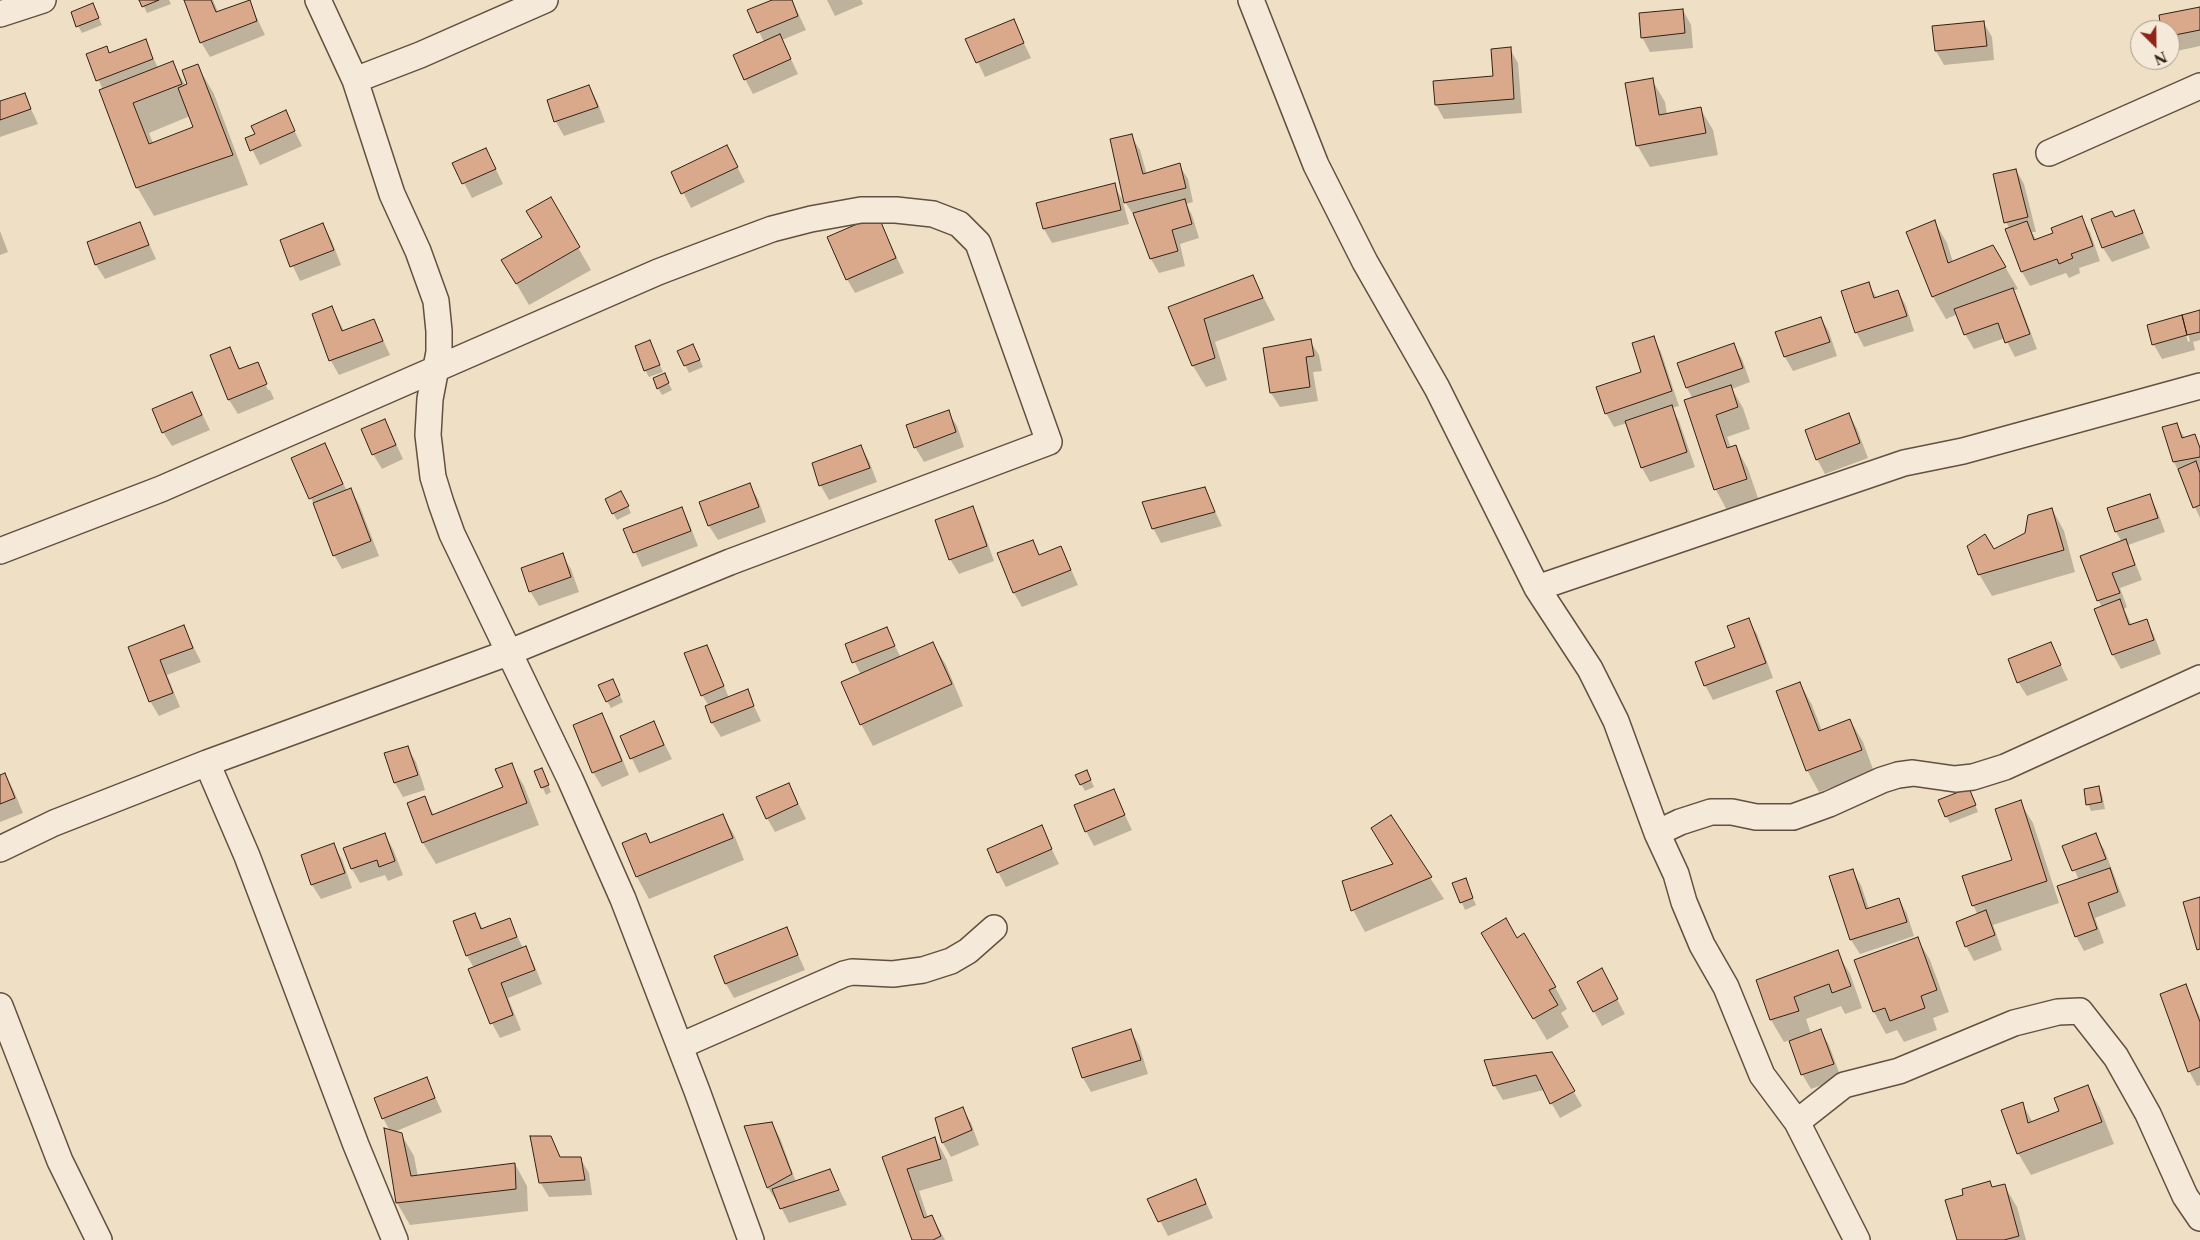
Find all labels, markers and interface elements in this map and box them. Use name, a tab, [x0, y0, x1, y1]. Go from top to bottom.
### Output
north arrow	[2130, 20, 2180, 70]
text: N	[2151, 47, 2170, 69]

